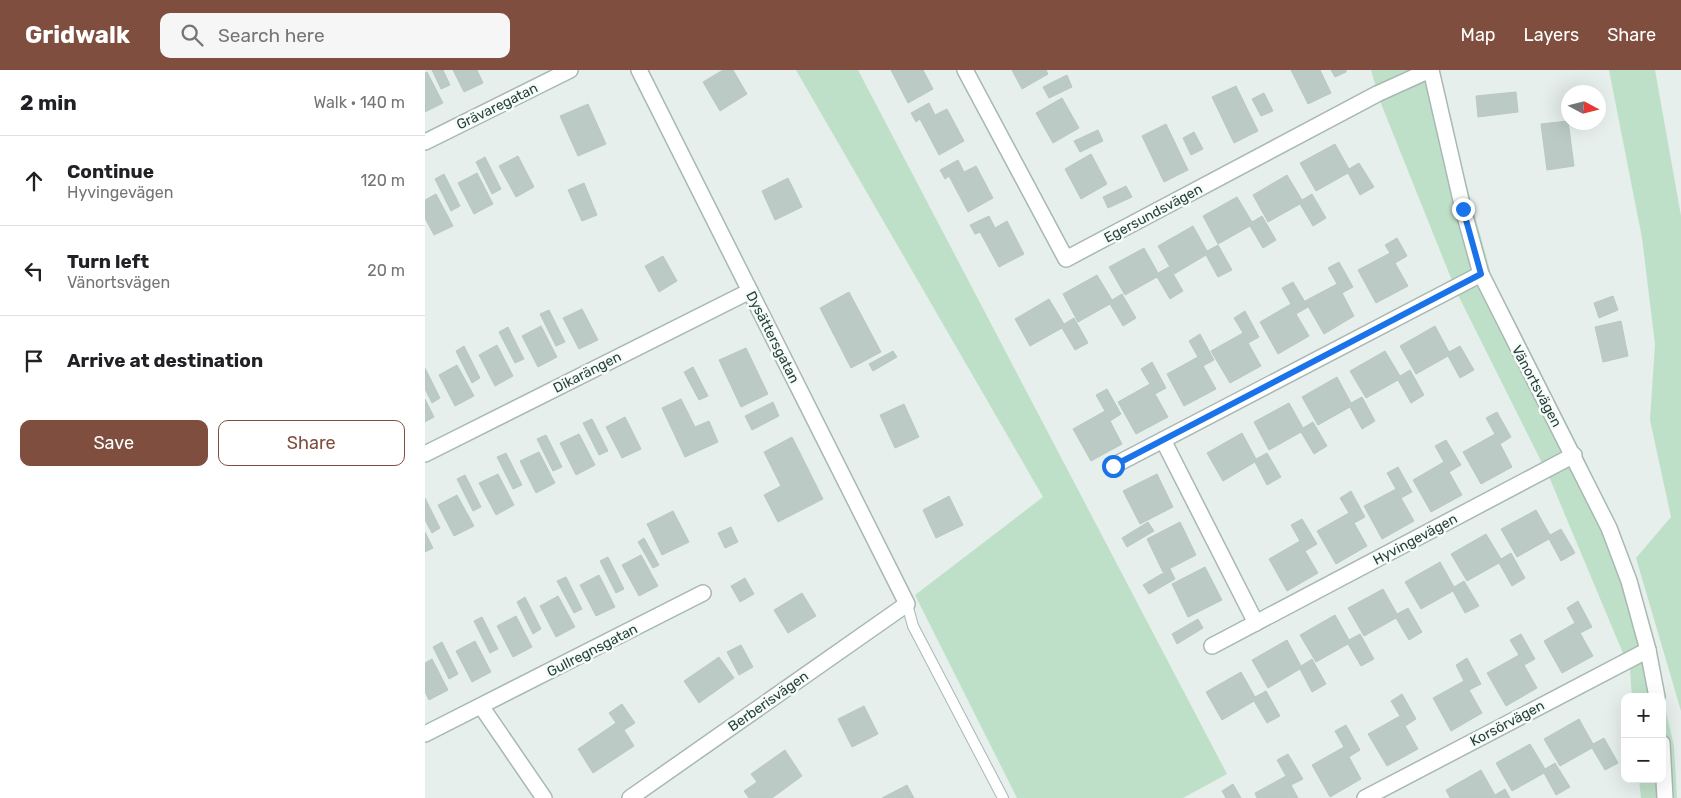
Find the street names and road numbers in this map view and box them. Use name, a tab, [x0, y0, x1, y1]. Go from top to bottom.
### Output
street label: Grävaregatan	[454, 79, 541, 133]
street label: Egersundsvägen	[1101, 180, 1205, 247]
street label: Dysättersgatan	[742, 288, 803, 386]
street label: Vänortsvägen	[1508, 342, 1565, 430]
street label: Dikarängen	[550, 348, 624, 397]
street label: Hyvingevägen	[1370, 510, 1460, 569]
street label: Gullregnsgatan	[544, 620, 640, 681]
street label: Berberisvägen	[725, 667, 812, 735]
street label: Korsörvägen	[1467, 697, 1547, 750]

